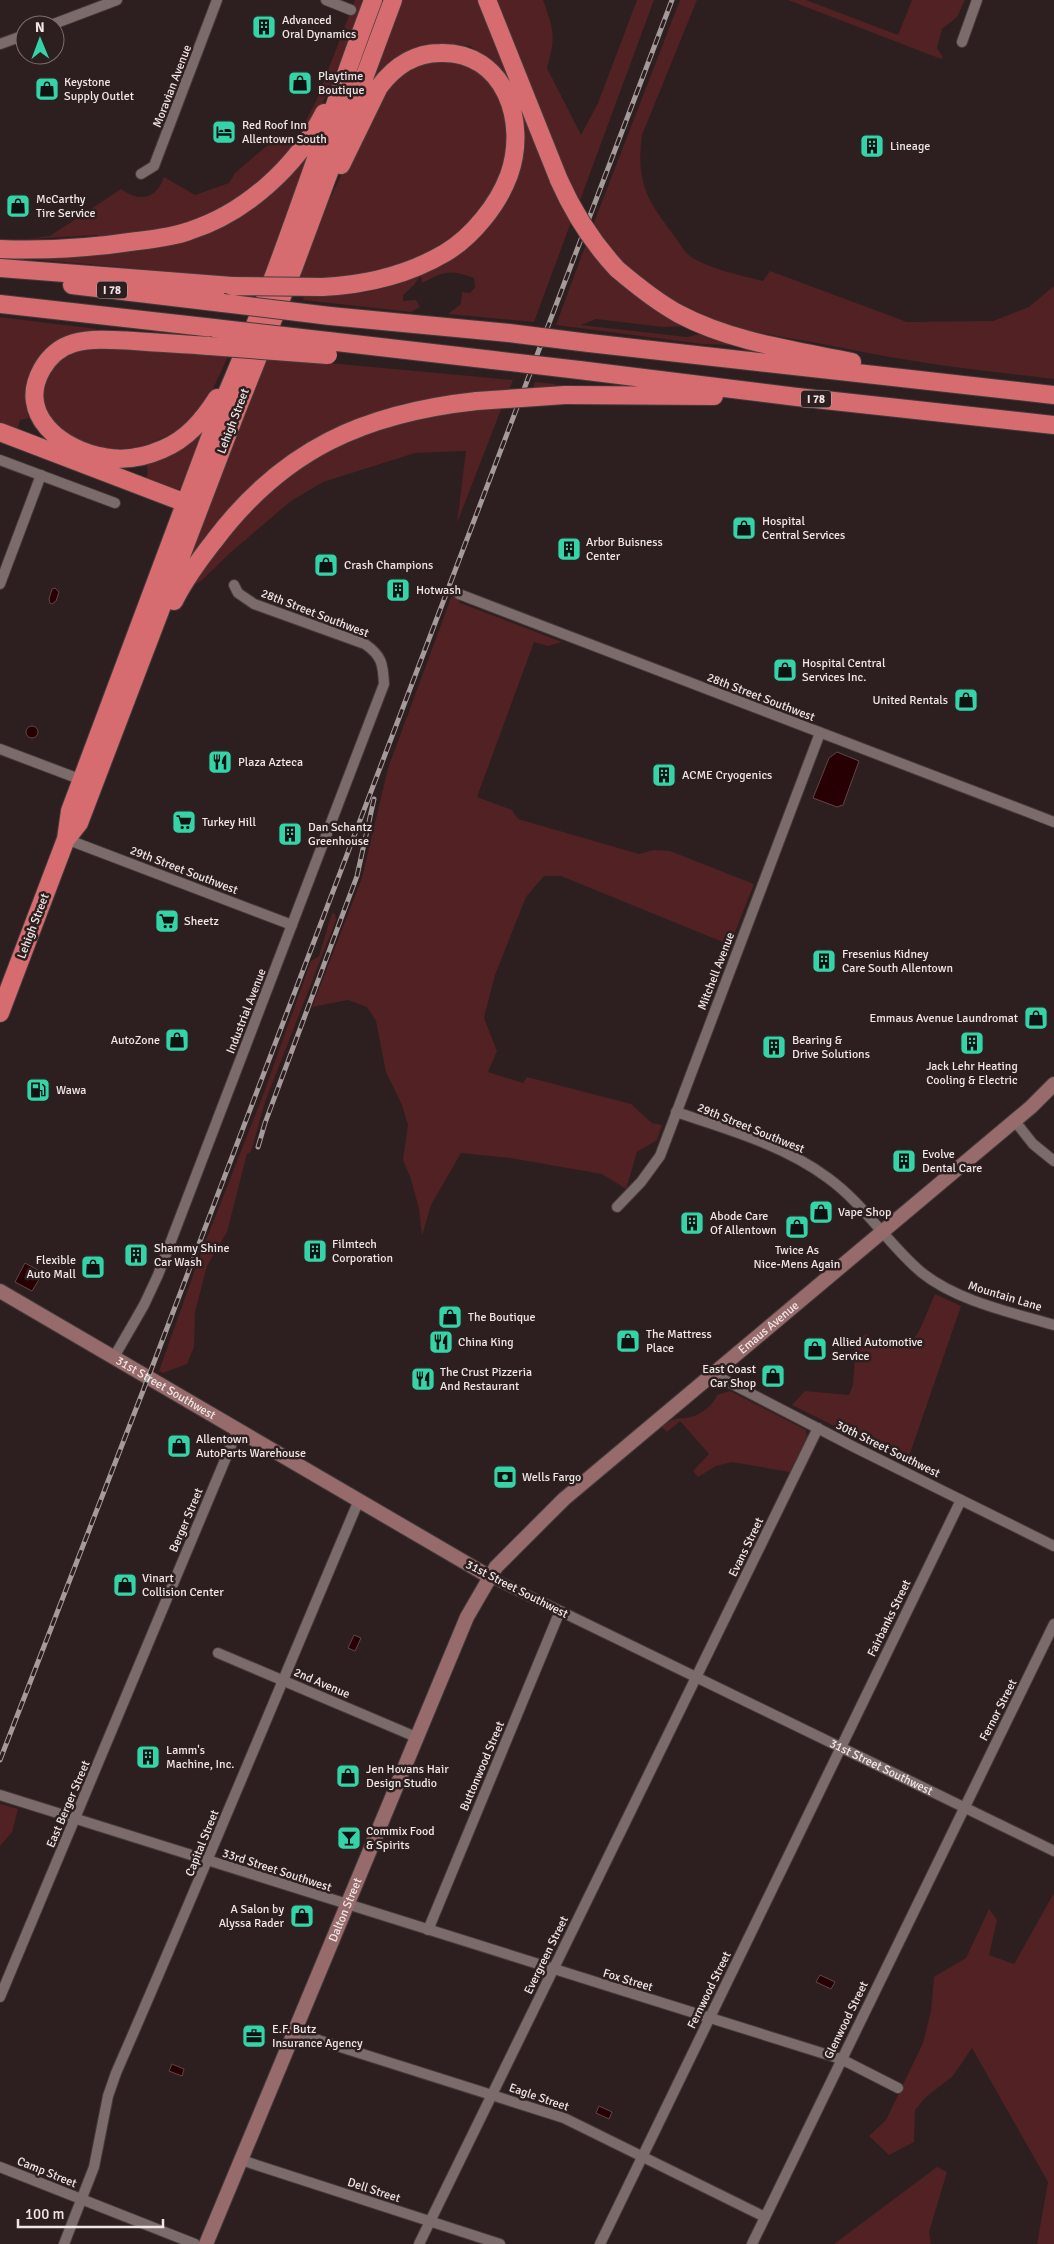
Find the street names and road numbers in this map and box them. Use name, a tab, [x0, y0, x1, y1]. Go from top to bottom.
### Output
street label: Moravian Avenue	[150, 43, 195, 130]
road number: I 78	[97, 282, 127, 298]
street label: Lehigh Street	[214, 387, 253, 456]
road number: I 78	[801, 390, 831, 408]
street label: 28th Street Southwest	[259, 586, 371, 641]
street label: 28th Street Southwest	[705, 670, 817, 725]
street label: 29th Street Southwest	[128, 843, 240, 898]
street label: Lehigh Street	[14, 892, 53, 961]
street label: Mitchell Avenue	[695, 930, 738, 1012]
street label: Industrial Avenue	[223, 966, 270, 1056]
street label: 29th Street Southwest	[695, 1100, 807, 1157]
street label: Mountain Lane	[966, 1278, 1044, 1315]
street label: Emaus Avenue	[735, 1298, 802, 1358]
street label: 31st Street Southwest	[113, 1353, 218, 1423]
street label: 30th Street Southwest	[833, 1418, 942, 1481]
street label: Berger Street	[166, 1486, 207, 1555]
street label: Evans Street	[726, 1515, 767, 1579]
street label: 31st Street Southwest	[463, 1557, 570, 1622]
street label: Fairbanks Street	[864, 1577, 915, 1659]
street label: 2nd Avenue	[291, 1665, 352, 1702]
street label: Fernor Street	[976, 1677, 1020, 1744]
street label: Buttonwood Street	[457, 1719, 508, 1813]
street label: 31st Street Southwest	[827, 1736, 935, 1799]
street label: East Berger Street	[43, 1758, 94, 1850]
street label: Capital Street	[182, 1808, 223, 1879]
street label: 33rd Street Southwest	[220, 1846, 333, 1895]
street label: Dalton Street	[326, 1876, 366, 1944]
street label: Evergreen Street	[521, 1914, 572, 1997]
street label: Fernwood Street	[684, 1949, 735, 2031]
street label: Fox Street	[601, 1966, 655, 1995]
street label: Glenwood Street	[821, 1979, 872, 2062]
street label: Eagle Street	[507, 2080, 571, 2115]
street label: Camp Street	[15, 2154, 79, 2191]
street label: Dell Street	[346, 2175, 402, 2206]

